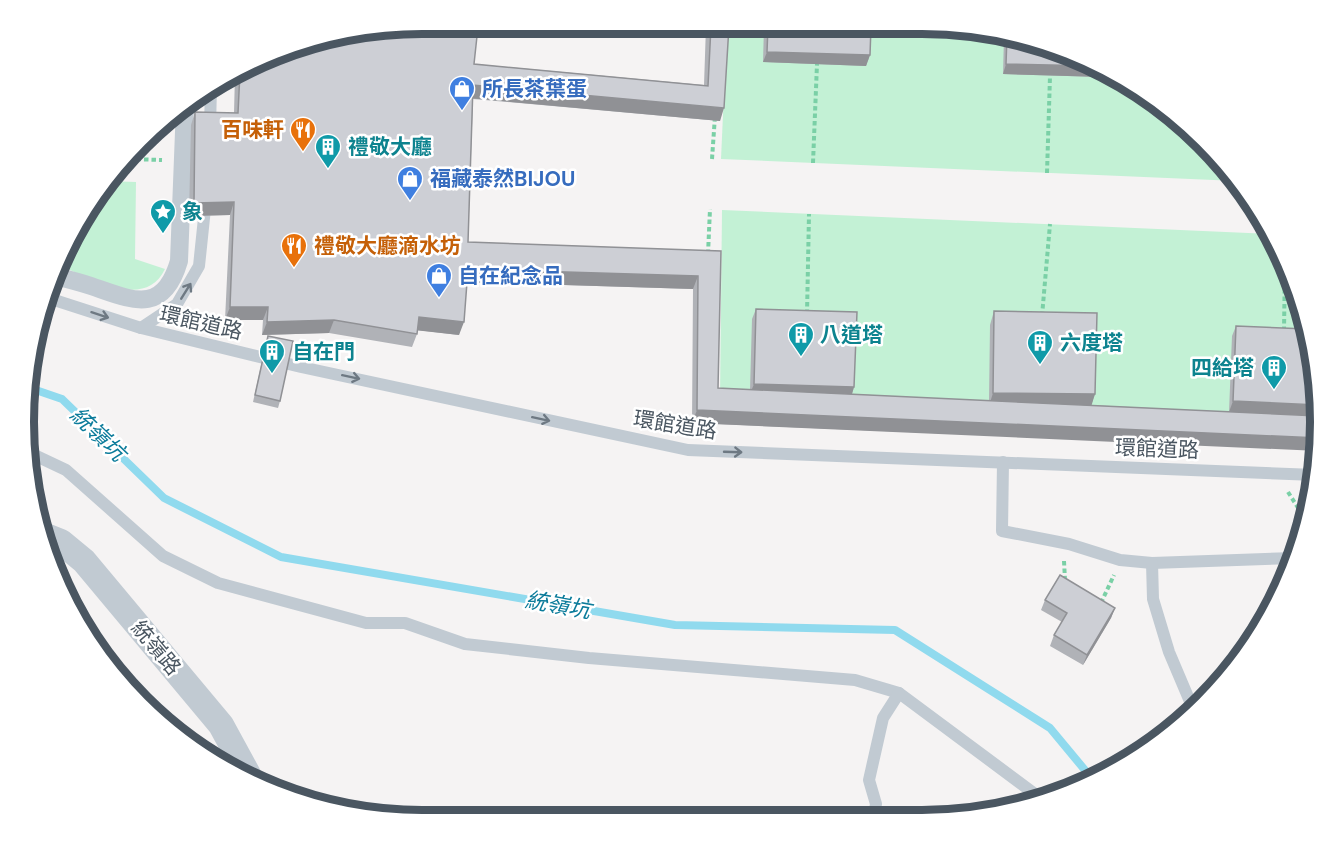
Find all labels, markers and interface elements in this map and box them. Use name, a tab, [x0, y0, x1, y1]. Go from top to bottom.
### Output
shop icon: 所長茶葉蛋	[447, 74, 477, 112]
place label: 所長茶葉蛋	[482, 75, 587, 103]
restaurant icon: 百味軒	[288, 115, 318, 153]
place label: 百味軒	[221, 116, 284, 144]
building icon: 禮敬大廳	[313, 132, 343, 170]
place label: 禮敬大廳	[348, 133, 432, 161]
shop icon: 福藏泰然BIJOU	[395, 164, 425, 202]
place label: 福藏泰然BIJOU	[430, 165, 575, 193]
place icon: 象	[148, 197, 178, 235]
place label: 象	[182, 198, 203, 226]
restaurant icon: 禮敬大廳滴水坊	[279, 231, 309, 269]
place label: 禮敬大廳滴水坊	[314, 232, 461, 260]
shop icon: 自在紀念品	[424, 261, 454, 299]
place label: 自在紀念品	[458, 262, 563, 290]
one-way arrow	[179, 283, 192, 300]
street label: 環館道路	[157, 300, 245, 346]
one-way arrow	[90, 310, 109, 321]
building icon: 八道塔	[786, 320, 816, 358]
place label: 八道塔	[820, 321, 883, 349]
building icon: 六度塔	[1025, 328, 1055, 366]
place label: 六度塔	[1060, 329, 1123, 357]
building icon: 自在門	[257, 337, 287, 375]
place label: 自在門	[292, 338, 355, 366]
building icon: 四給塔	[1259, 353, 1289, 391]
place label: 四給塔	[1191, 354, 1254, 382]
one-way arrow	[340, 372, 360, 383]
water label: 統嶺坑	[64, 401, 134, 469]
street label: 環館道路	[631, 405, 719, 445]
one-way arrow	[531, 413, 550, 425]
street label: 環館道路	[1115, 434, 1199, 464]
one-way arrow	[722, 447, 742, 458]
water label: 統嶺坑	[523, 585, 596, 626]
street label: 統嶺路	[125, 615, 187, 681]

